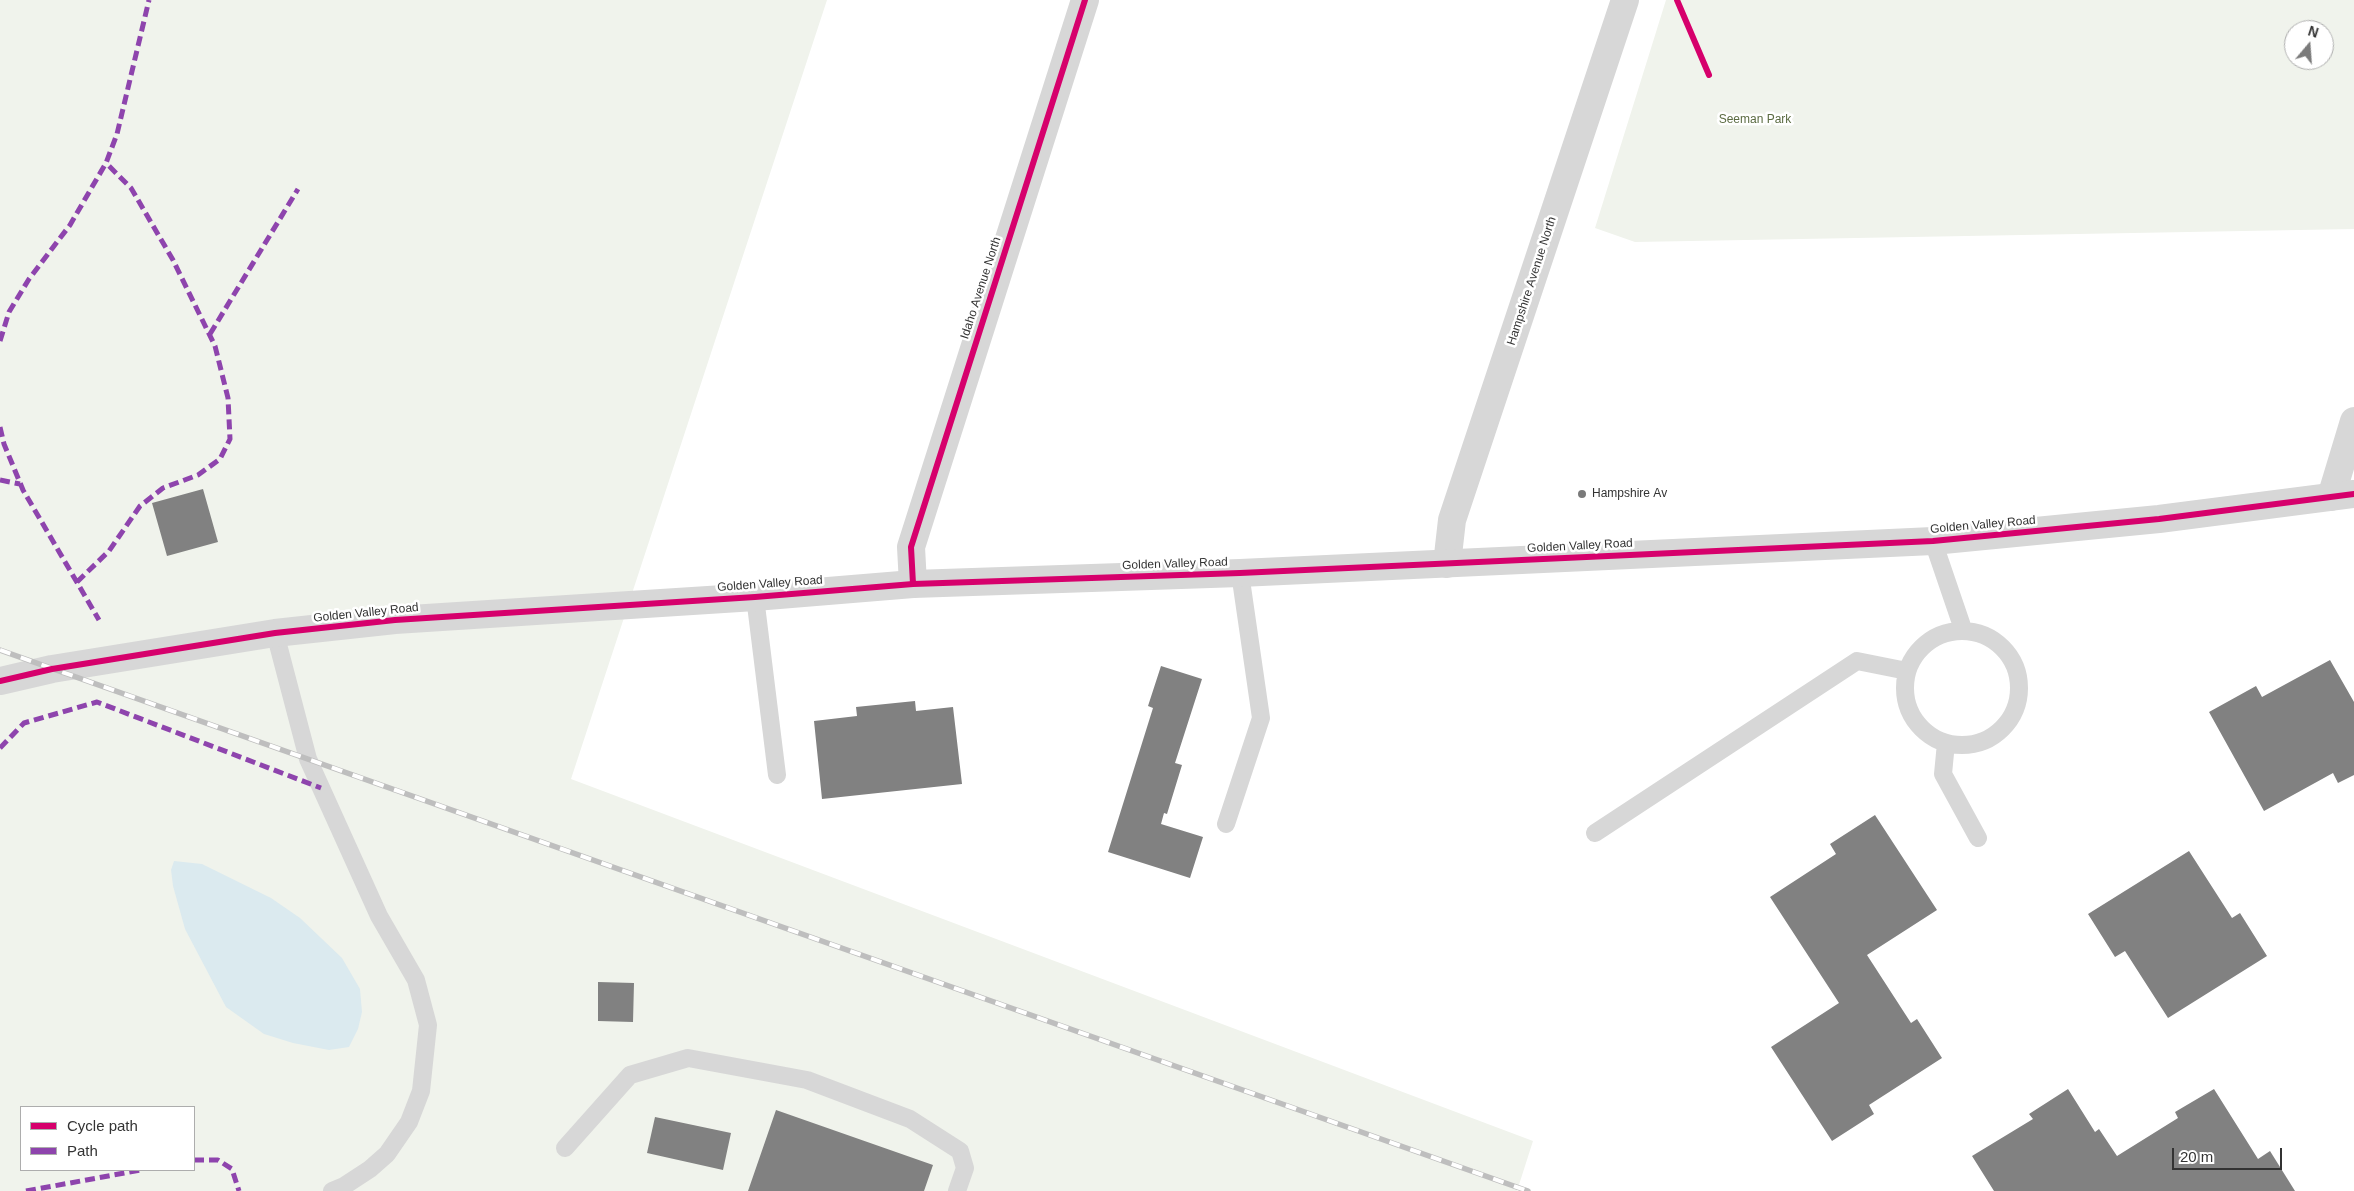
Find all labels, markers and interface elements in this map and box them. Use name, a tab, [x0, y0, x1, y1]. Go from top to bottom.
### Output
north arrow	[2284, 20, 2334, 70]
text: N	[2306, 23, 2321, 41]
park label: Seeman Park	[1719, 113, 1791, 127]
street label: Hampshire Avenue North	[1504, 215, 1560, 347]
street label: Idaho Avenue North	[958, 235, 1004, 341]
place label: Hampshire Av	[1592, 487, 1667, 501]
marker: Hampshire Av	[1576, 488, 1588, 500]
street label: Golden Valley Road	[1930, 513, 2036, 537]
street label: Golden Valley Road	[1527, 536, 1633, 556]
street label: Golden Valley Road	[1122, 555, 1228, 573]
street label: Golden Valley Road	[717, 573, 823, 595]
street label: Golden Valley Road	[313, 600, 419, 626]
legend	[20, 1106, 195, 1171]
text: Cycle path	[67, 1117, 138, 1134]
scale bar	[2174, 1138, 2284, 1170]
text: Path	[67, 1142, 98, 1159]
text: 20 m	[2180, 1148, 2213, 1165]

